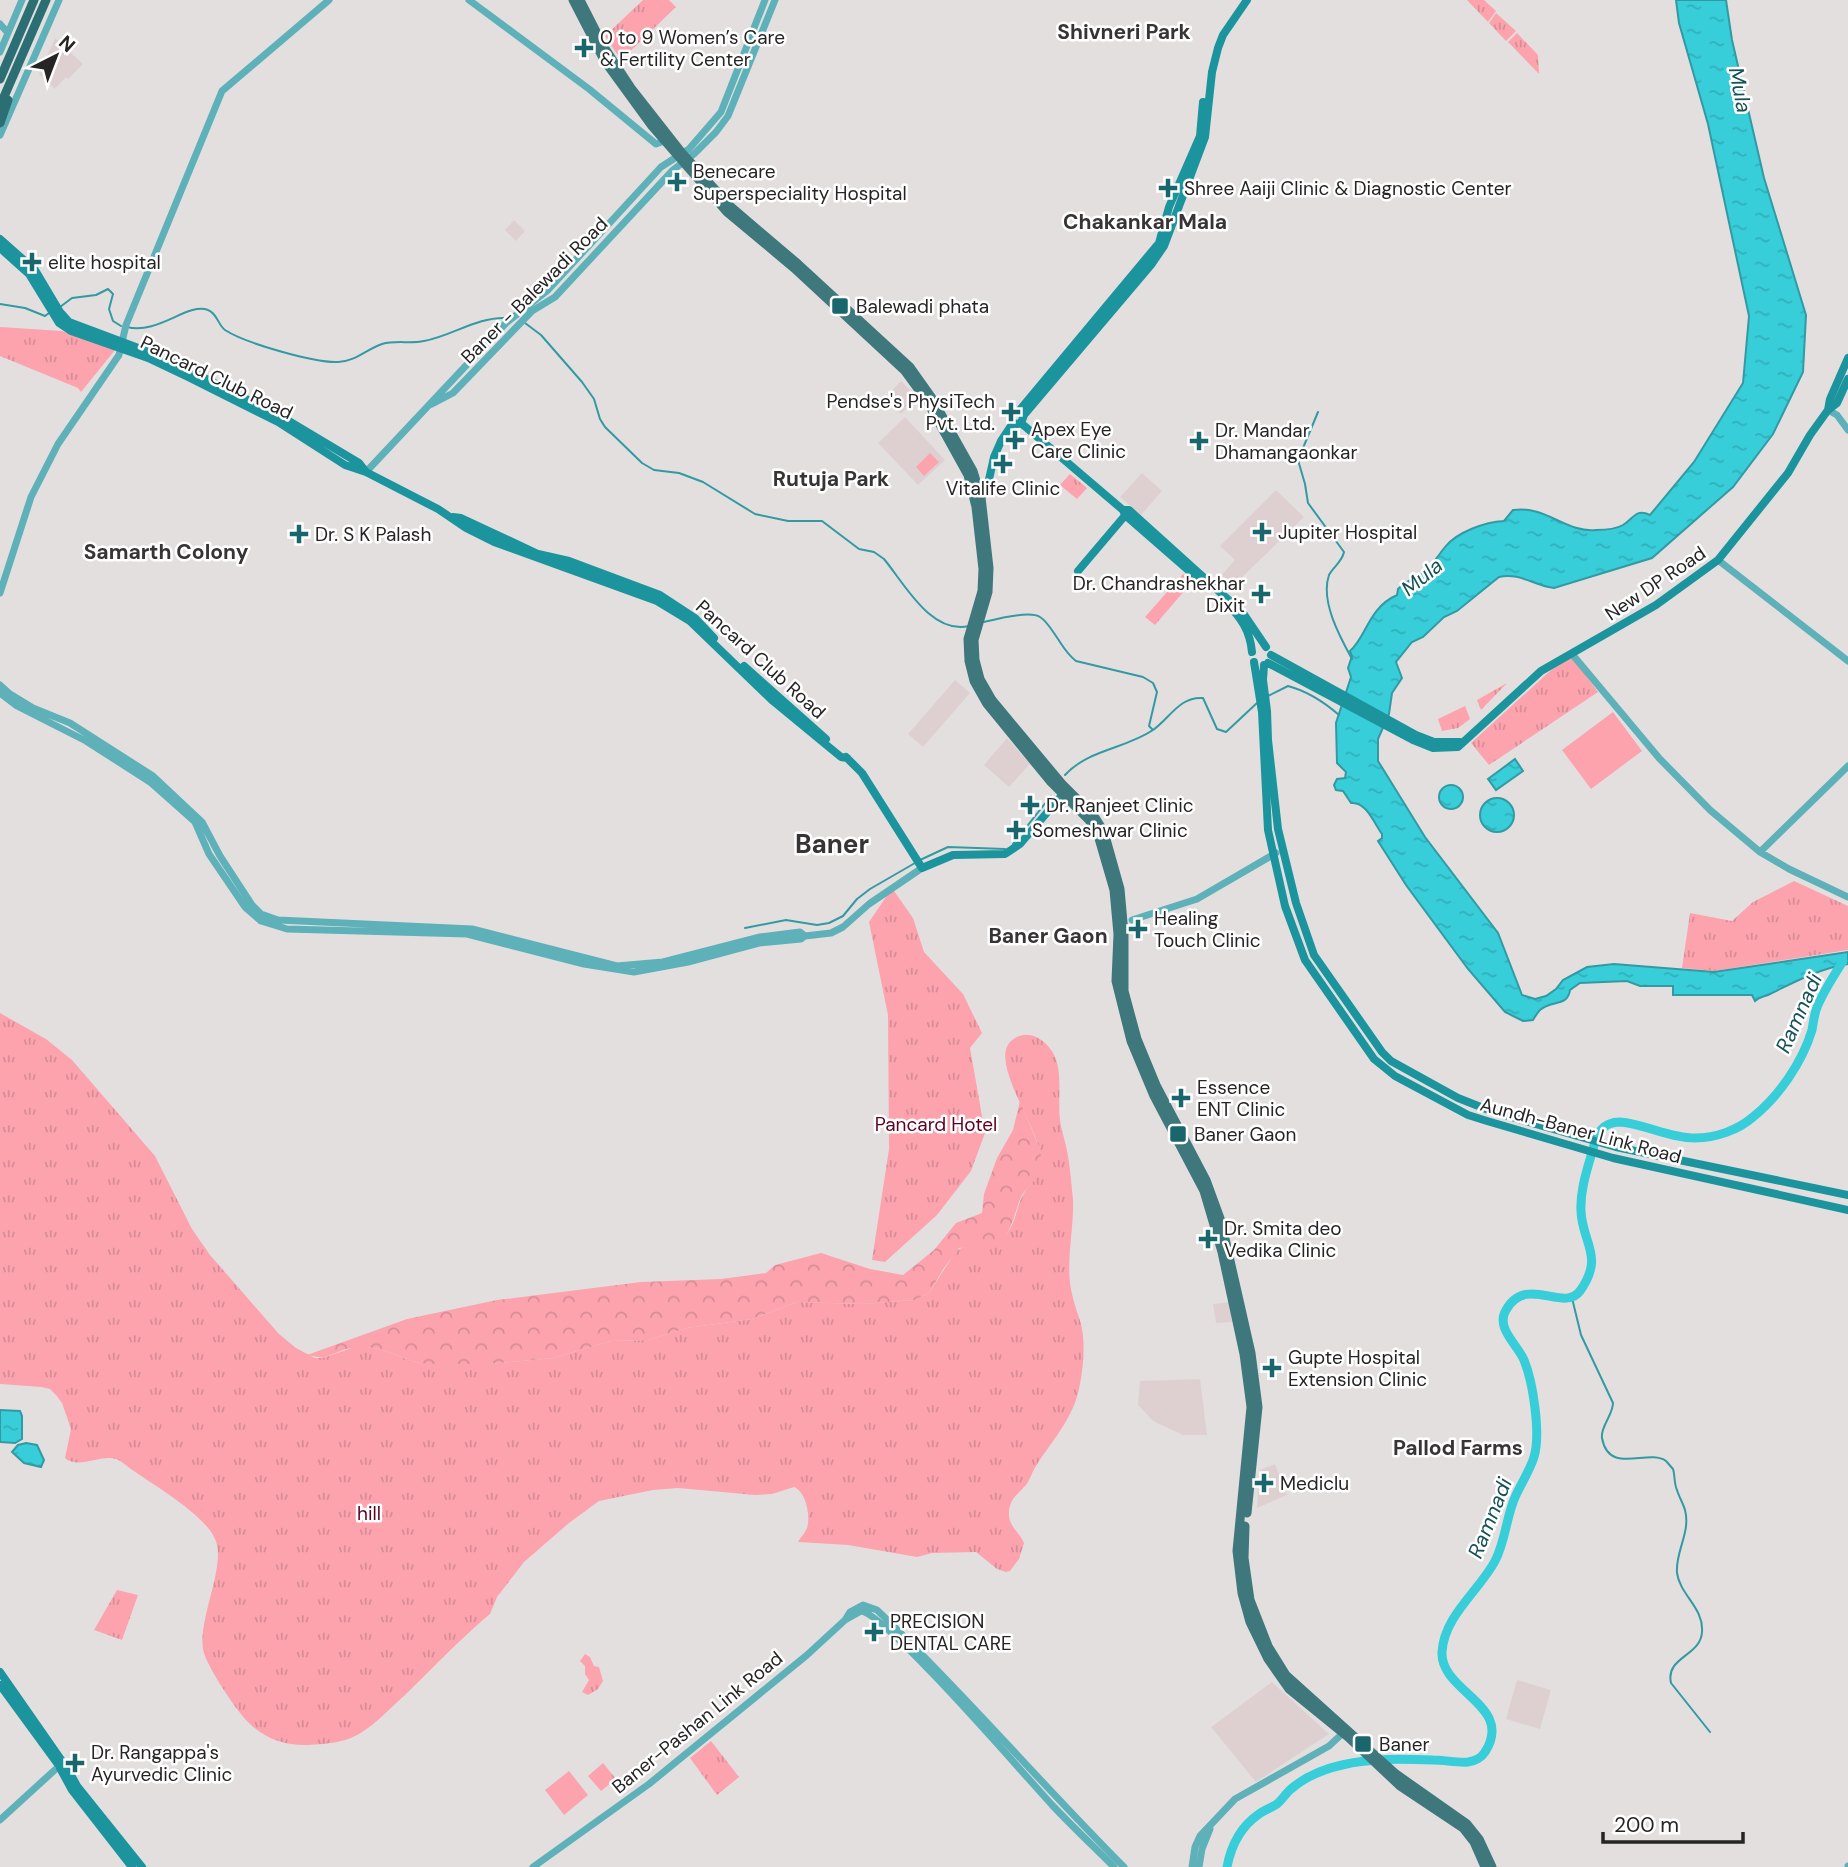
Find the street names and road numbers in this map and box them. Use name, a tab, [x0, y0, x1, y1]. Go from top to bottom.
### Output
street label: Baner - Balewadi Road	[456, 212, 613, 369]
street label: Pancard Club Road	[136, 330, 297, 425]
street label: New DP Road	[1600, 540, 1711, 626]
street label: Pancard Club Road	[690, 594, 831, 724]
street label: Aundh-Baner Link Road	[1478, 1092, 1684, 1169]
street label: Baner-Pashan Link Road	[607, 1646, 788, 1799]

